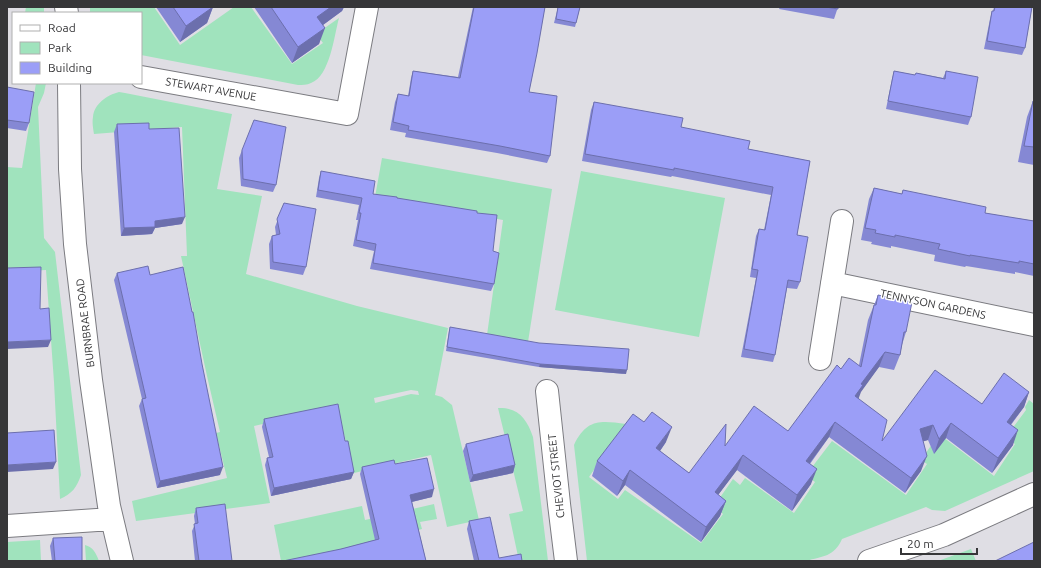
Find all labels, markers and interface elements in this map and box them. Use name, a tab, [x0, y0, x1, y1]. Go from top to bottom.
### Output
legend	[12, 12, 142, 84]
text: Road	[48, 21, 76, 34]
text: Park	[48, 41, 72, 54]
text: Building	[48, 61, 92, 74]
street label: STEWART AVENUE	[165, 75, 257, 103]
street label: BURNBRAE ROAD	[74, 278, 96, 368]
street label: TENNYSON GARDENS	[879, 287, 987, 321]
street label: CHEVIOT STREET	[546, 433, 566, 519]
scale bar	[901, 530, 977, 556]
text: 20 m	[907, 537, 934, 550]

